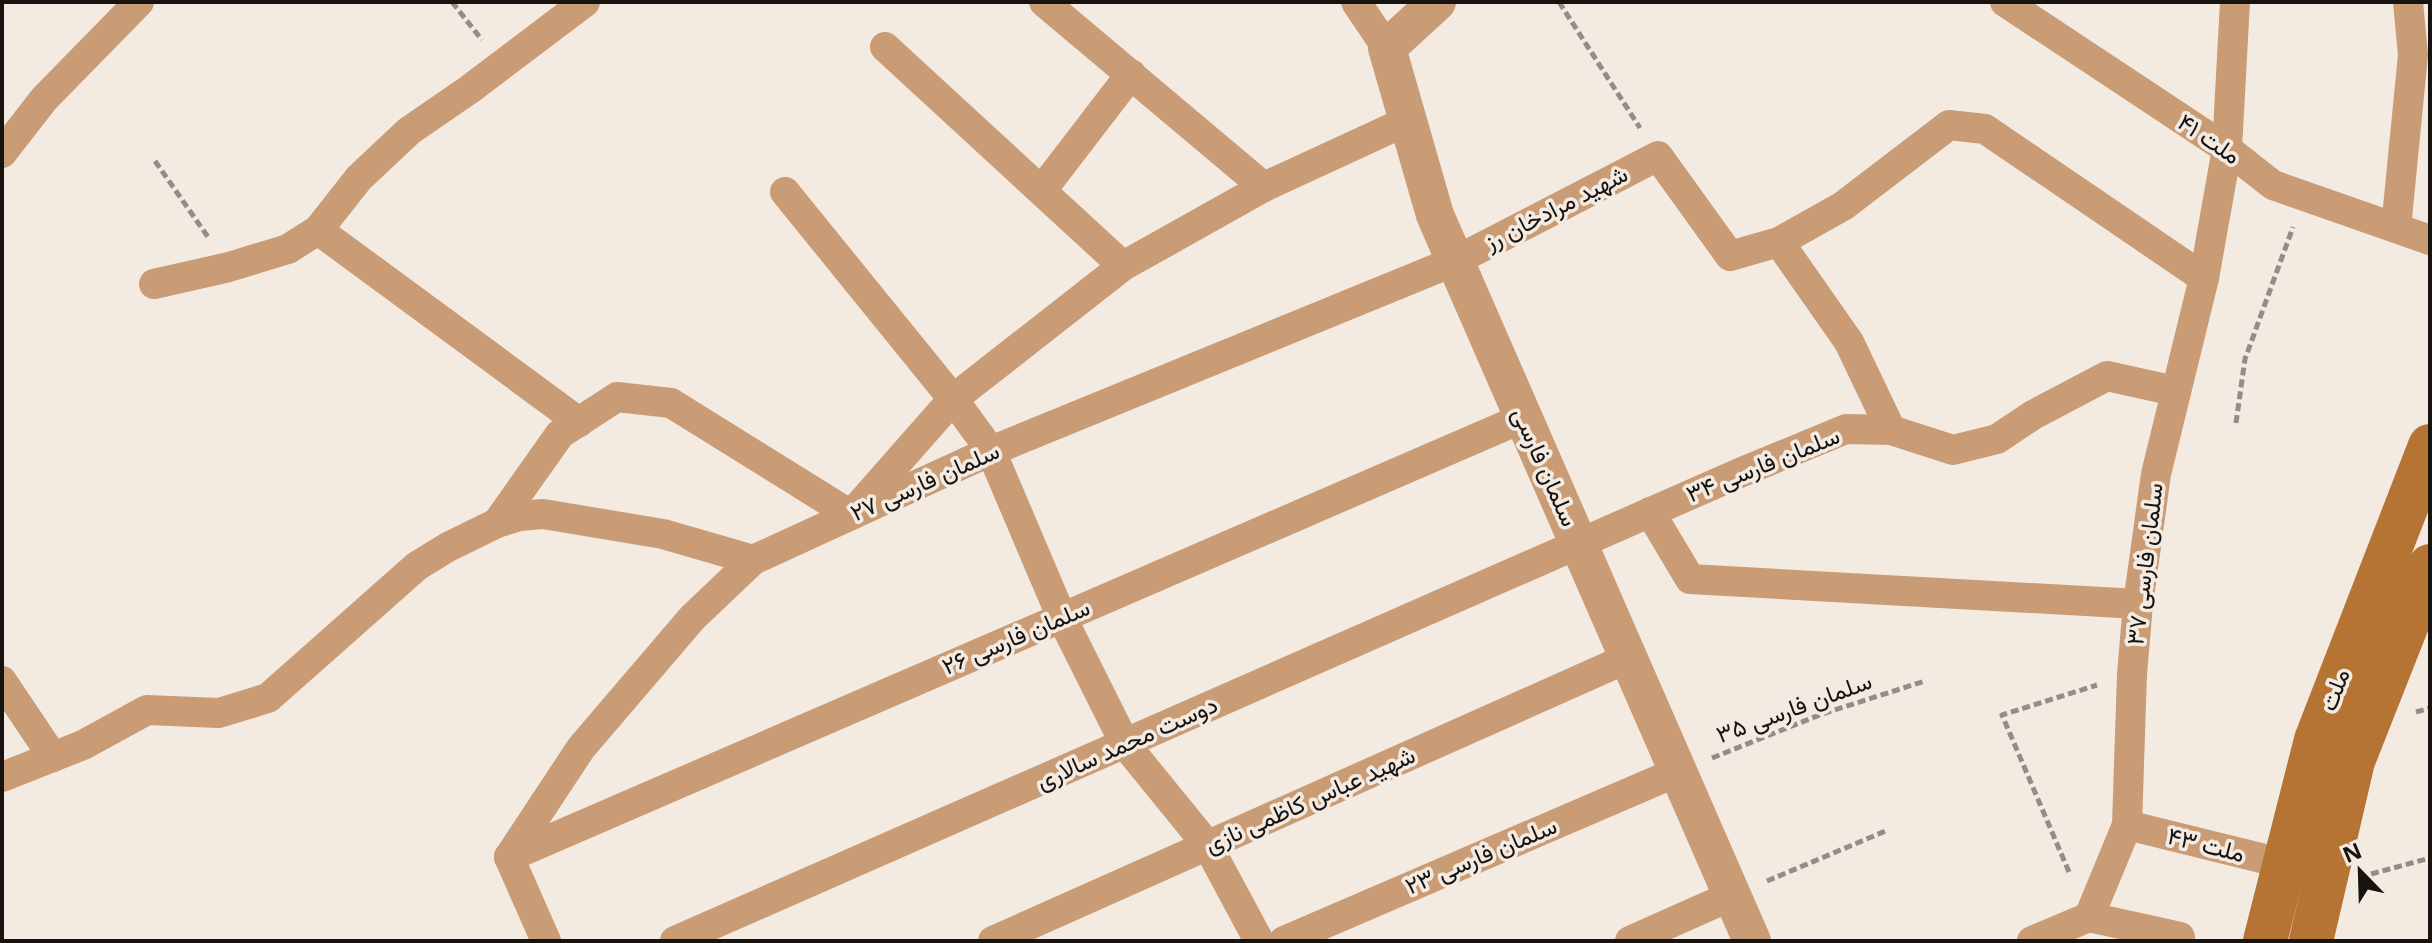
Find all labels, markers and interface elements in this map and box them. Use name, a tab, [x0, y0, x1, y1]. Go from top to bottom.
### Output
street label: ملت ۴۱	[2172, 105, 2248, 171]
street label: شهید مرادخان رز	[1477, 156, 1633, 257]
street label: سلمان فارسی	[1505, 402, 1587, 531]
street label: سلمان فارسی ۳۴	[1681, 418, 1844, 509]
street label: سلمان فارسی ۲۷	[845, 433, 1004, 528]
street label: سلمان فارسی ۳۷	[2117, 481, 2170, 647]
street label: سلمان فارسی ۲۶	[936, 590, 1094, 682]
street label: سلمان فارسی ۳۵	[1711, 663, 1876, 750]
street label: ملت	[2311, 664, 2357, 715]
street label: دوست محمد سالاری	[1030, 687, 1222, 796]
street label: شهید عباس کاظمی نازی	[1199, 737, 1420, 860]
street label: سلمان فارسی ۲۳	[1400, 808, 1561, 901]
street label: ملت ۴۳	[2164, 818, 2248, 869]
north arrow	[2320, 831, 2400, 911]
text: N	[2338, 834, 2366, 869]

